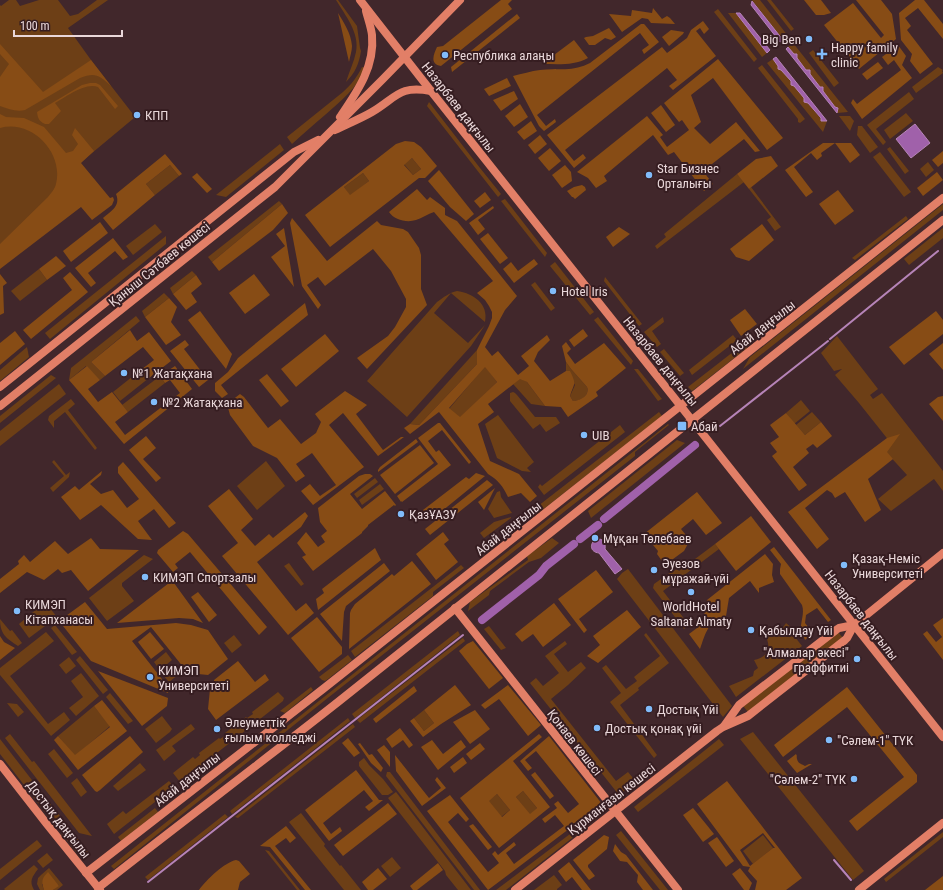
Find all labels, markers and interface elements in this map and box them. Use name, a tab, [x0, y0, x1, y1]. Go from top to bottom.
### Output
scale bar	[14, 12, 122, 38]
text: 100 m	[20, 19, 50, 33]
place label: Big Ben	[762, 32, 801, 47]
marker: Big Ben	[804, 34, 814, 44]
place label: Happy family clinic	[831, 40, 899, 70]
place label: Республика алаңы	[453, 48, 554, 63]
marker: Happy family clinic	[816, 48, 828, 60]
marker: Республика алаңы	[440, 50, 450, 60]
street label: Назарбаев даңғылы	[419, 59, 498, 155]
place label: КПП	[145, 108, 168, 123]
marker: КПП	[132, 110, 142, 120]
place label: Star Бизнес Орталығы	[657, 161, 719, 191]
marker: Star Бизнес Орталығы	[644, 170, 654, 180]
street label: Қаныш Сәтбаев көшесі	[106, 219, 213, 310]
place label: Hotel Iris	[561, 284, 608, 299]
marker: Hotel Iris	[548, 286, 558, 296]
street label: Абай даңғылы	[727, 297, 798, 358]
street label: Назарбаев даңғылы	[620, 314, 701, 409]
place label: №1 Жатақхана	[132, 366, 213, 381]
marker: №1 Жатақхана	[119, 368, 129, 378]
place label: №2 Жатақхана	[162, 395, 243, 410]
marker: №2 Жатақхана	[149, 397, 159, 407]
place label: Абай	[691, 419, 718, 434]
marker: Абай	[676, 420, 688, 432]
place label: UIB	[592, 428, 610, 443]
marker: UIB	[579, 430, 589, 440]
street label: Абай даңғылы	[473, 498, 544, 559]
place label: ҚазҰАЗУ	[409, 507, 457, 522]
marker: ҚазҰАЗУ	[396, 509, 406, 519]
place label: Мұқан Төлебаев	[603, 531, 692, 546]
marker: Мұқан Төлебаев	[590, 533, 600, 543]
place label: Қазақ-Неміс Университеті	[852, 551, 923, 581]
place label: Әуезов мұражай-үйі	[662, 556, 729, 586]
marker: Қазақ-Неміс Университеті	[839, 560, 849, 570]
marker: Әуезов мұражай-үйі	[649, 565, 659, 575]
street label: Назарбаев даңғылы	[822, 567, 901, 663]
place label: КИМЭП Спортзалы	[153, 570, 256, 585]
marker: КИМЭП Спортзалы	[140, 572, 150, 582]
marker: WorldHotel Saltanat Almaty	[686, 587, 696, 597]
place label: КИМЭП Кітапханасы	[25, 597, 93, 627]
place label: WorldHotel Saltanat Almaty	[650, 599, 732, 629]
marker: КИМЭП Кітапханасы	[12, 606, 22, 616]
place label: Қабылдау Үйі	[759, 623, 833, 638]
marker: Қабылдау Үйі	[746, 625, 756, 635]
place label: "Алмалар әкесі" граффитиі	[763, 645, 849, 675]
marker: "Алмалар әкесі" граффитиі	[852, 654, 862, 664]
place label: КИМЭП Университеті	[158, 663, 229, 693]
marker: КИМЭП Университеті	[145, 672, 155, 682]
place label: Достық Үйі	[657, 702, 718, 717]
marker: Достық Үйі	[644, 704, 654, 714]
street label: Қонаев көшесі	[544, 706, 605, 778]
place label: Әлеуметтік ғылым колледжі	[225, 715, 316, 745]
place label: Достық қонақ үйі	[605, 721, 702, 736]
marker: Достық қонақ үйі	[592, 723, 602, 733]
marker: Әлеуметтік ғылым колледжі	[212, 724, 222, 734]
place label: "Сәлем-1" ТҮК	[837, 733, 914, 748]
marker: "Сәлем-1" ТҮК	[824, 735, 834, 745]
street label: Абай даңғылы	[152, 749, 223, 810]
street label: Құрманғазы көшесі	[565, 761, 658, 838]
place label: "Сәлем-2" ТҮК	[770, 772, 847, 787]
marker: "Сәлем-2" ТҮК	[849, 774, 859, 784]
street label: Достық даңғылы	[24, 777, 94, 861]

